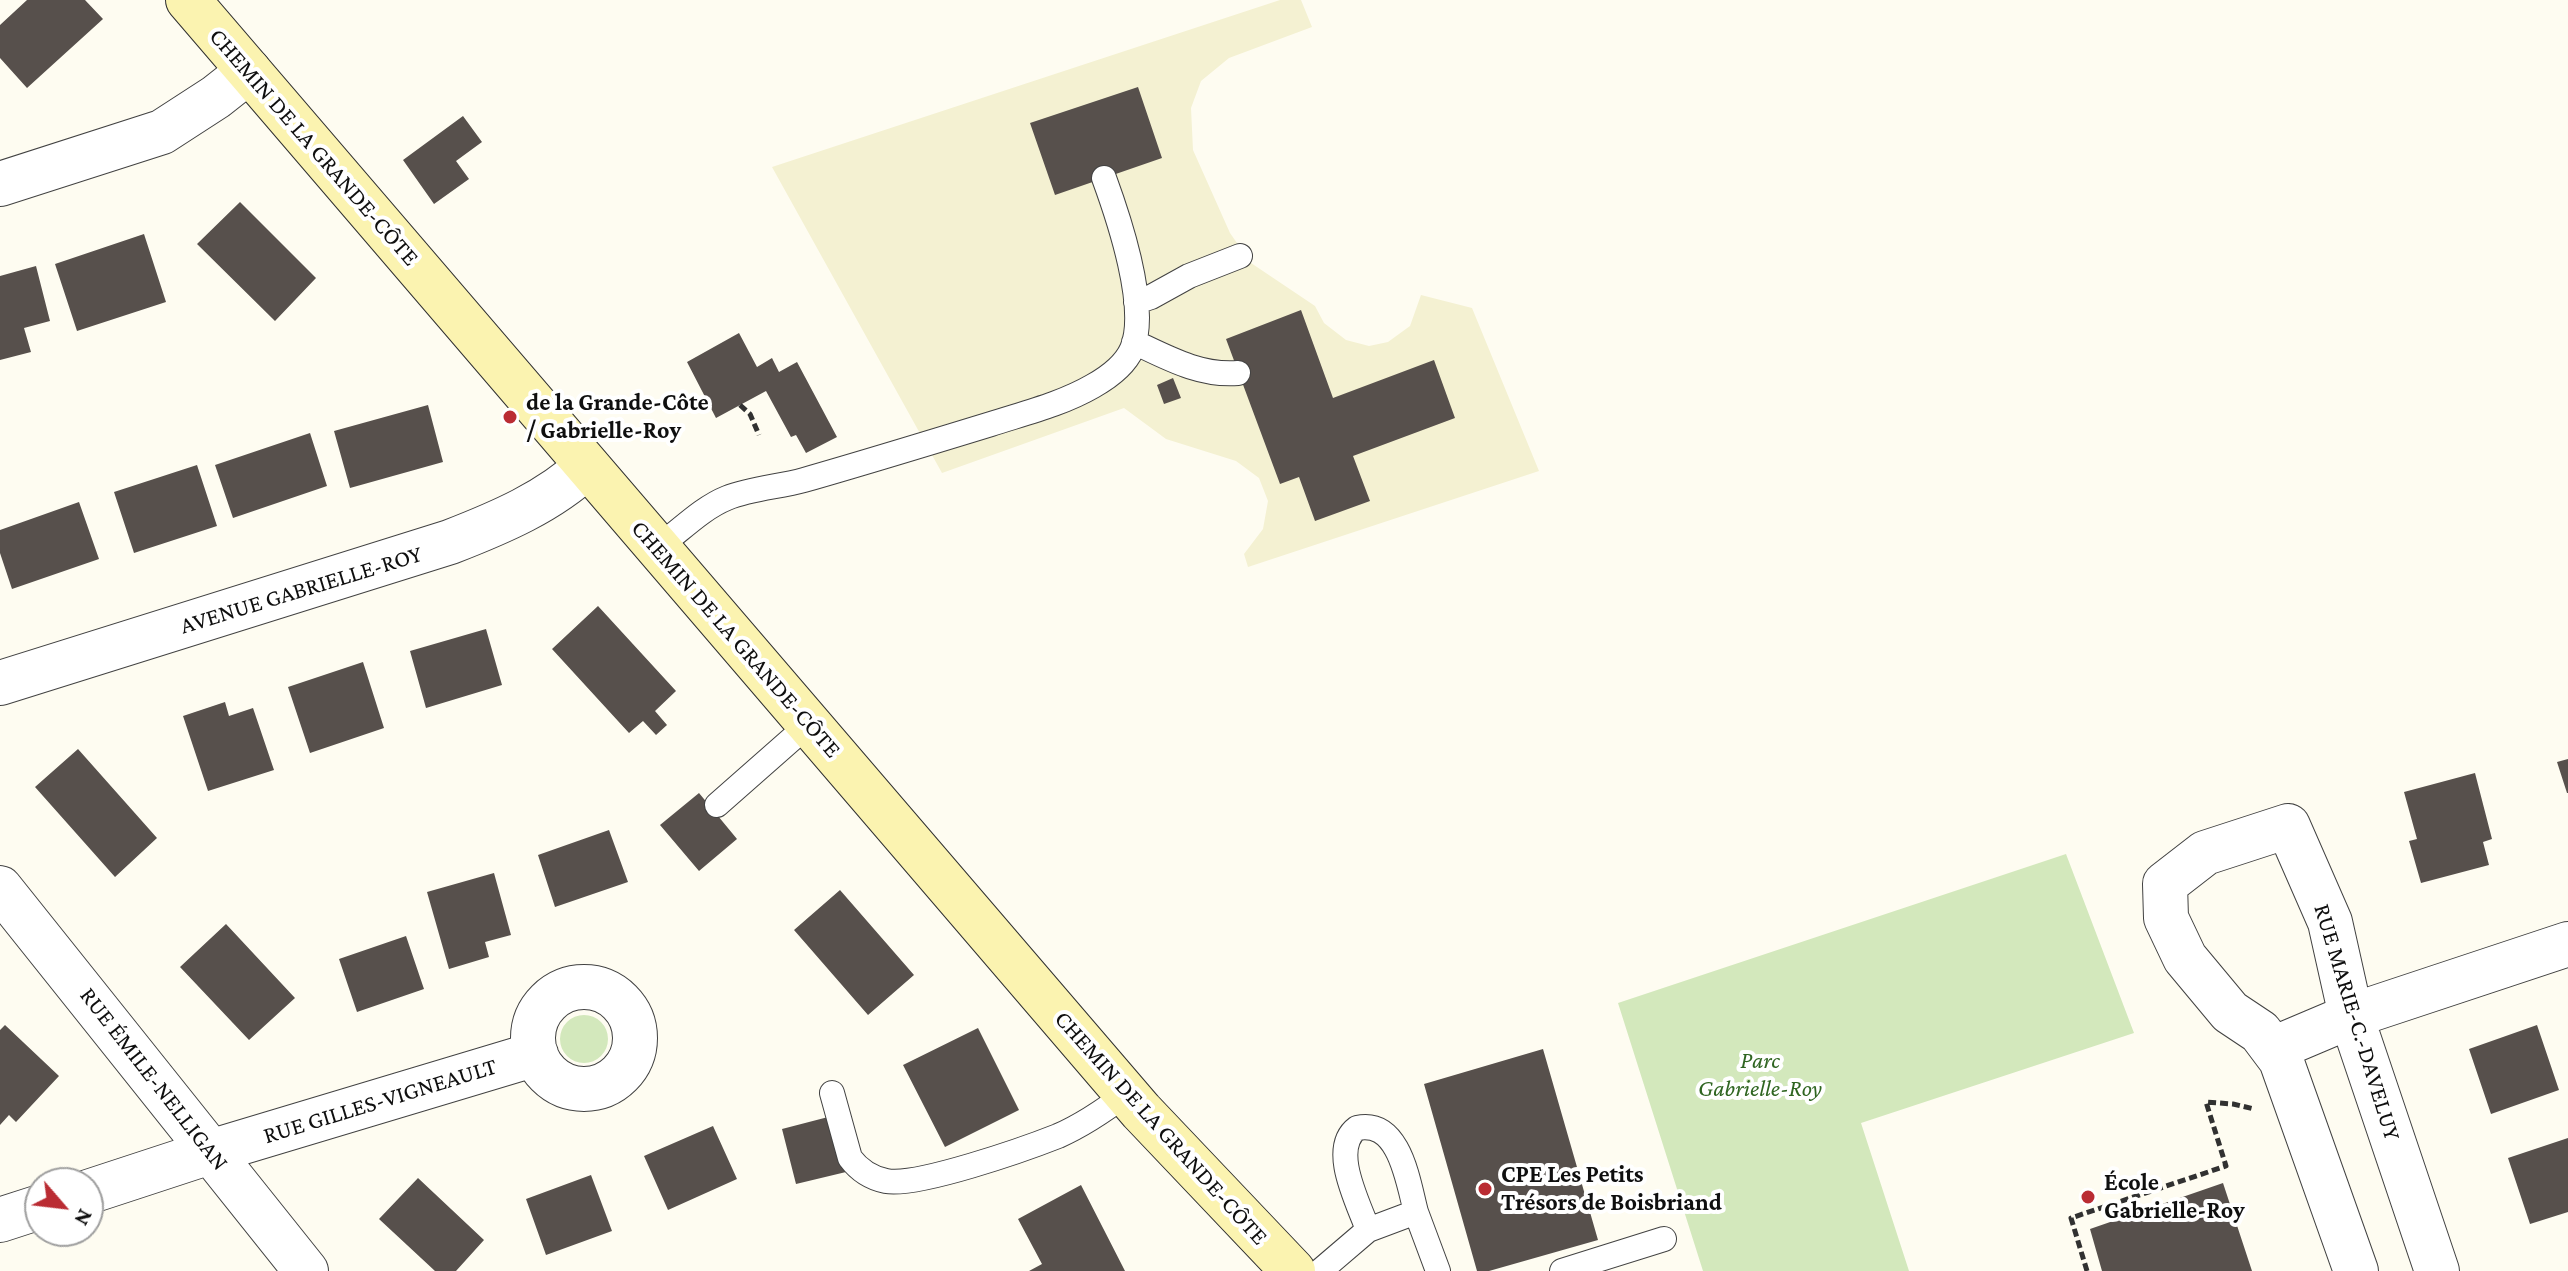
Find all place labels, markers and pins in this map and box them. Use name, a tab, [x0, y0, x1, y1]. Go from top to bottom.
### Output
place label: de la Grande-Côte / Gabrielle-Roy	[526, 389, 709, 445]
marker: de la Grande-Côte / Gabrielle-Roy	[501, 408, 519, 426]
place label: CPE Les Petits Trésors de Boisbriand	[1501, 1161, 1722, 1217]
place label: École Gabrielle-Roy	[2104, 1169, 2245, 1225]
marker: CPE Les Petits Trésors de Boisbriand	[1476, 1180, 1494, 1198]
marker: École Gabrielle-Roy	[2079, 1188, 2097, 1206]

